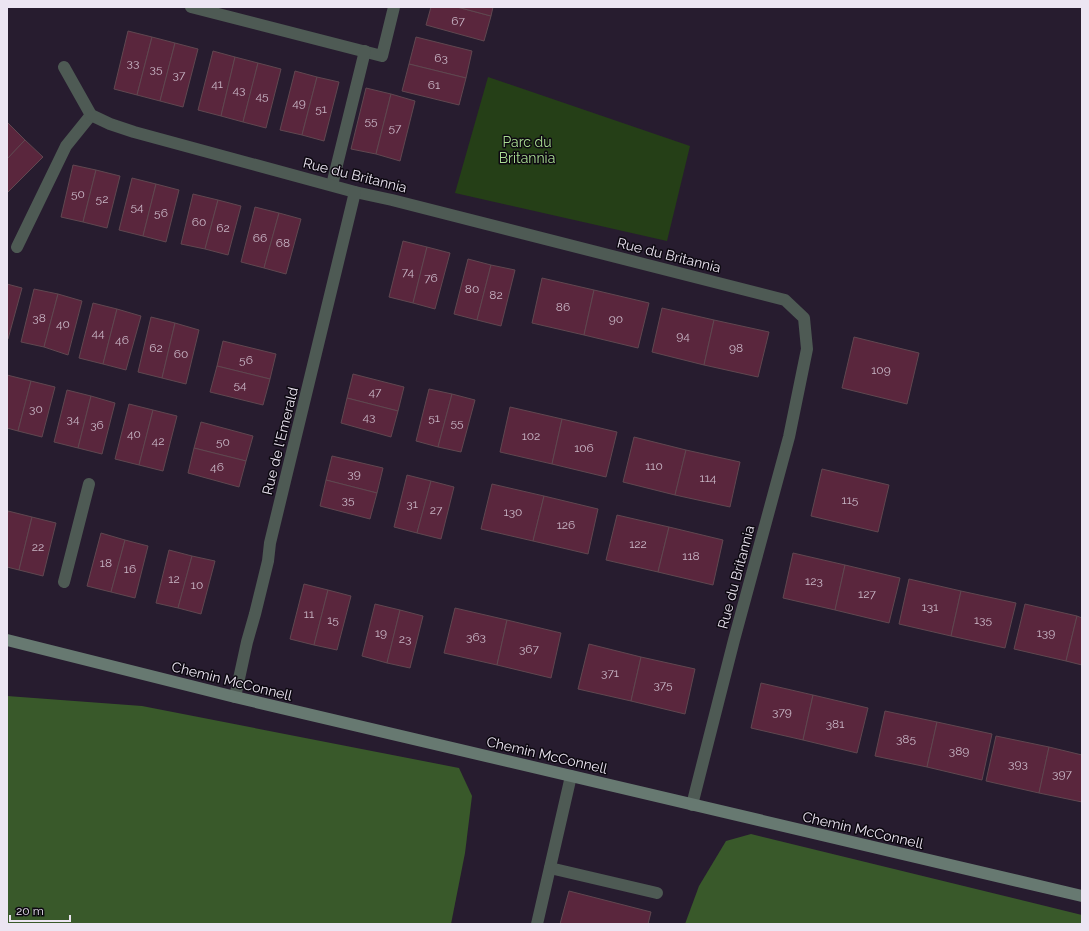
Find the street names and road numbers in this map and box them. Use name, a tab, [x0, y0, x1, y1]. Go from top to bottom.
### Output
street label: Rue du Britannia	[301, 154, 409, 196]
street label: Rue du Britannia	[615, 234, 723, 276]
street label: Rue de l'Emerald	[259, 385, 301, 497]
street label: Rue du Britannia	[715, 524, 757, 630]
street label: Chemin McConnell	[170, 658, 294, 704]
street label: Chemin McConnell	[485, 733, 609, 777]
street label: Chemin McConnell	[801, 808, 925, 852]

